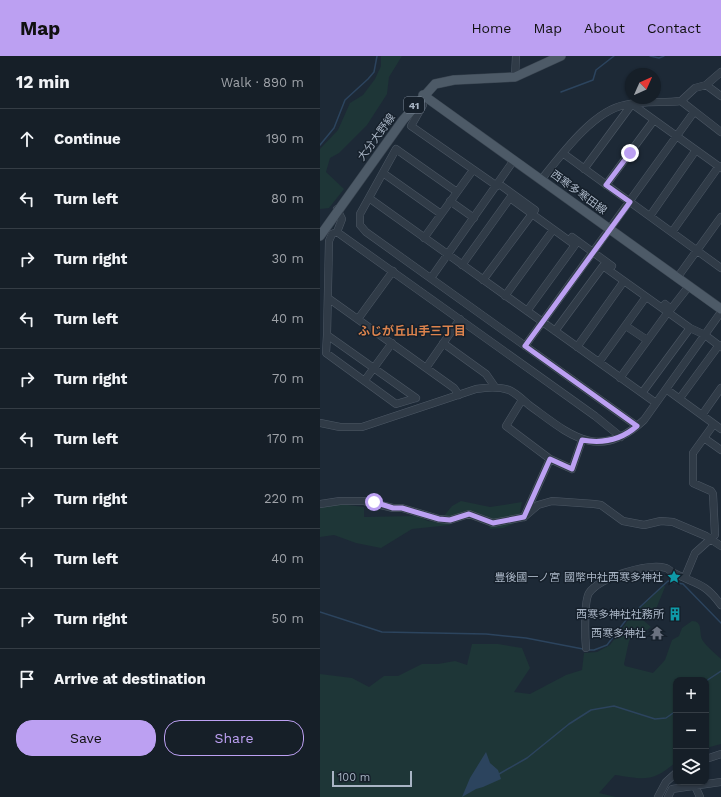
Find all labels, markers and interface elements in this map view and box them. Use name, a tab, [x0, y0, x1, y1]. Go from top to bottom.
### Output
text: Map	[20, 17, 60, 40]
text: Home	[471, 20, 511, 36]
text: Map	[533, 20, 562, 36]
text: About	[584, 20, 625, 36]
text: Contact	[647, 20, 701, 36]
north arrow	[625, 68, 661, 104]
text: 12 min	[16, 72, 70, 92]
text: Walk · 890 m	[221, 75, 304, 90]
road number: 41	[404, 97, 424, 113]
street label: 大分大野線	[355, 111, 398, 163]
icon: ahead	[16, 128, 38, 150]
text: Continue	[54, 130, 121, 148]
text: 190 m	[266, 131, 304, 146]
route end	[621, 144, 639, 162]
street label: 西寒多寒田線	[548, 168, 609, 217]
icon: left	[16, 188, 38, 210]
text: Turn left	[54, 190, 118, 208]
text: 80 m	[271, 191, 304, 206]
icon: right	[16, 248, 38, 270]
text: Turn right	[54, 250, 127, 268]
text: 30 m	[272, 251, 304, 266]
icon: left	[16, 308, 38, 330]
text: Turn left	[54, 310, 118, 328]
text: 40 m	[271, 311, 304, 326]
district label: ふじが丘山手三丁目	[358, 324, 466, 338]
icon: right	[16, 368, 38, 390]
text: Turn right	[54, 370, 127, 388]
text: 70 m	[272, 371, 304, 386]
icon: left	[16, 428, 38, 450]
text: Turn left	[54, 430, 118, 448]
text: 170 m	[267, 431, 304, 446]
icon: right	[16, 488, 38, 510]
text: Turn right	[54, 490, 127, 508]
text: 220 m	[264, 491, 304, 506]
route start	[365, 493, 383, 511]
icon: left	[16, 548, 38, 570]
text: Turn left	[54, 550, 118, 568]
text: 40 m	[271, 551, 304, 566]
place icon: 豊後國一ノ宮 國幣中社西寒多神社	[666, 569, 682, 585]
place label: 豊後國一ノ宮 國幣中社西寒多神社	[494, 571, 663, 584]
building icon: 西寒多神社社務所	[667, 606, 683, 622]
icon: right	[16, 608, 38, 630]
place label: 西寒多神社社務所	[576, 608, 665, 621]
text: Turn right	[54, 610, 127, 628]
text: 50 m	[272, 611, 304, 626]
temple icon: 西寒多神社	[649, 625, 665, 641]
place label: 西寒多神社	[591, 627, 646, 640]
icon: arrive	[16, 668, 38, 690]
text: Arrive at destination	[54, 670, 206, 688]
map controls	[673, 677, 709, 785]
button: +	[673, 677, 709, 713]
button: −	[673, 713, 709, 749]
button: Save	[16, 720, 156, 756]
button: Share	[164, 720, 304, 756]
button: layers	[673, 749, 709, 785]
scale bar	[332, 769, 412, 788]
text: 100 m	[338, 771, 370, 784]

